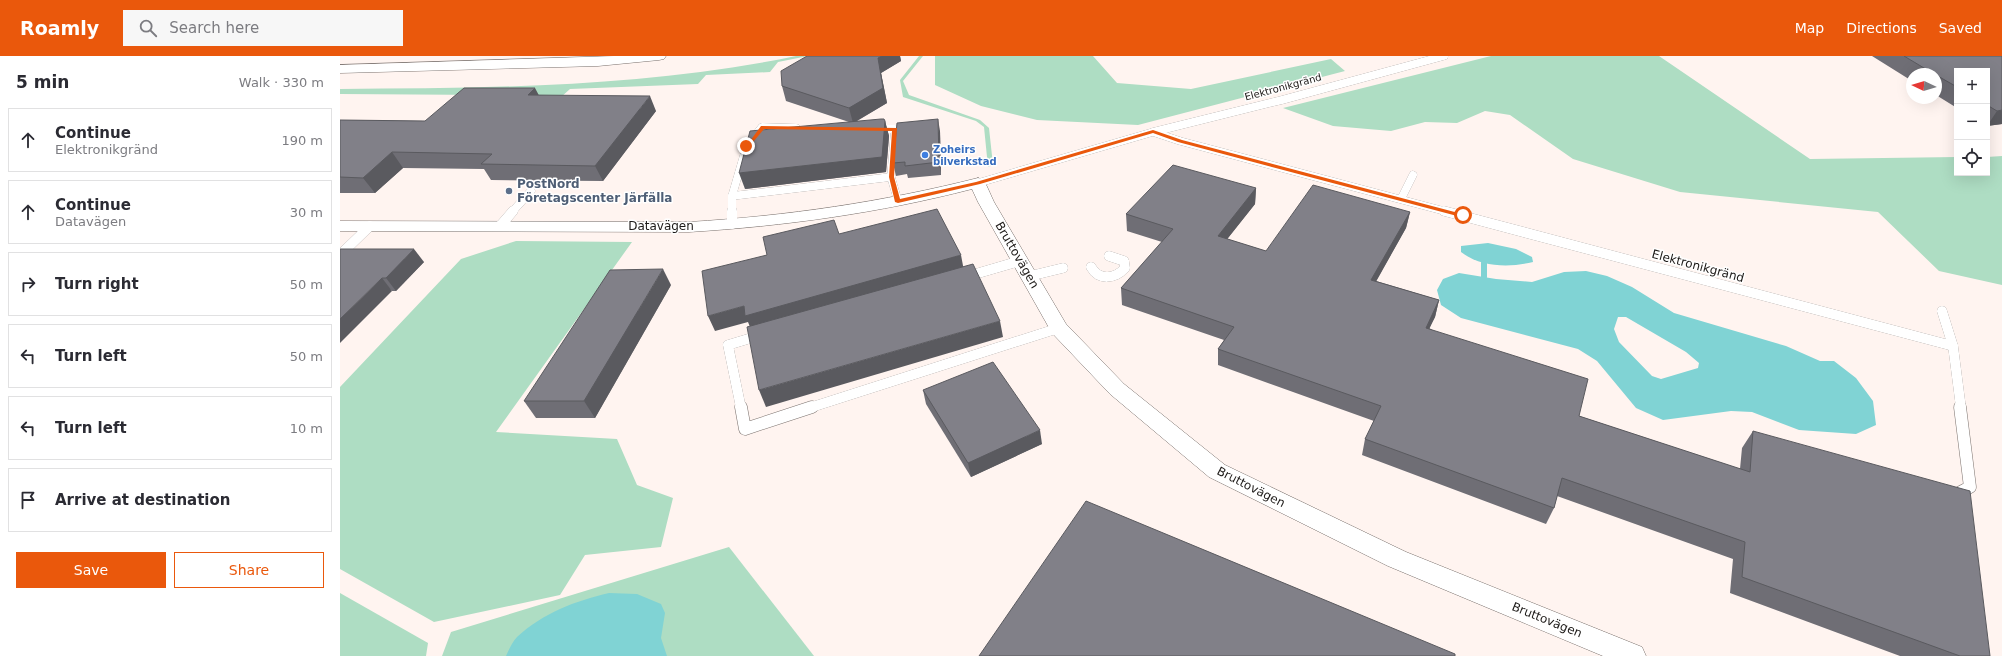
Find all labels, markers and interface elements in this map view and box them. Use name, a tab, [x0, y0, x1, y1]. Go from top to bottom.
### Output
search box	[123, 10, 403, 46]
text: Roamly	[20, 17, 99, 39]
icon: search	[137, 17, 159, 39]
text: Search here	[169, 19, 259, 37]
text: Map	[1795, 20, 1824, 36]
text: Directions	[1846, 20, 1917, 36]
text: Saved	[1939, 20, 1982, 36]
north arrow	[1906, 68, 1942, 104]
map controls	[1954, 68, 1990, 176]
button: +	[1954, 68, 1990, 104]
street label: Elektronikgränd	[1243, 71, 1323, 103]
text: 5 min	[16, 72, 69, 92]
text: Walk · 330 m	[239, 75, 324, 90]
button: −	[1954, 104, 1990, 140]
text: Continue	[55, 124, 131, 142]
icon: ahead	[17, 129, 39, 151]
text: 190 m	[281, 133, 323, 148]
route end	[737, 137, 755, 155]
button: locate	[1954, 140, 1990, 176]
text: Elektronikgränd	[55, 142, 158, 157]
place label: Zoheirs bilverkstad	[933, 144, 997, 167]
marker: Zoheirs bilverkstad	[920, 150, 930, 160]
place label: PostNord Företagscenter Järfälla	[517, 177, 672, 205]
marker: PostNord Företagscenter Järfälla	[504, 186, 514, 196]
text: Continue	[55, 196, 131, 214]
icon: ahead	[17, 201, 39, 223]
text: 30 m	[290, 205, 323, 220]
route start	[1454, 206, 1472, 224]
text: Datavägen	[55, 214, 126, 229]
street label: Datavägen	[628, 219, 694, 233]
street label: Bruttovägen	[992, 219, 1042, 291]
street label: Elektronikgränd	[1650, 247, 1746, 285]
icon: right	[17, 273, 39, 295]
text: Turn right	[55, 275, 139, 293]
text: 50 m	[290, 277, 323, 292]
icon: left	[17, 345, 39, 367]
text: Turn left	[55, 347, 127, 365]
text: 50 m	[290, 349, 323, 364]
icon: left	[17, 417, 39, 439]
text: Turn left	[55, 419, 127, 437]
text: 10 m	[290, 421, 323, 436]
street label: Bruttovägen	[1215, 464, 1287, 510]
icon: arrive	[17, 489, 39, 511]
text: Arrive at destination	[55, 491, 230, 509]
button: Save	[16, 552, 166, 588]
button: Share	[174, 552, 324, 588]
street label: Bruttovägen	[1510, 600, 1584, 640]

